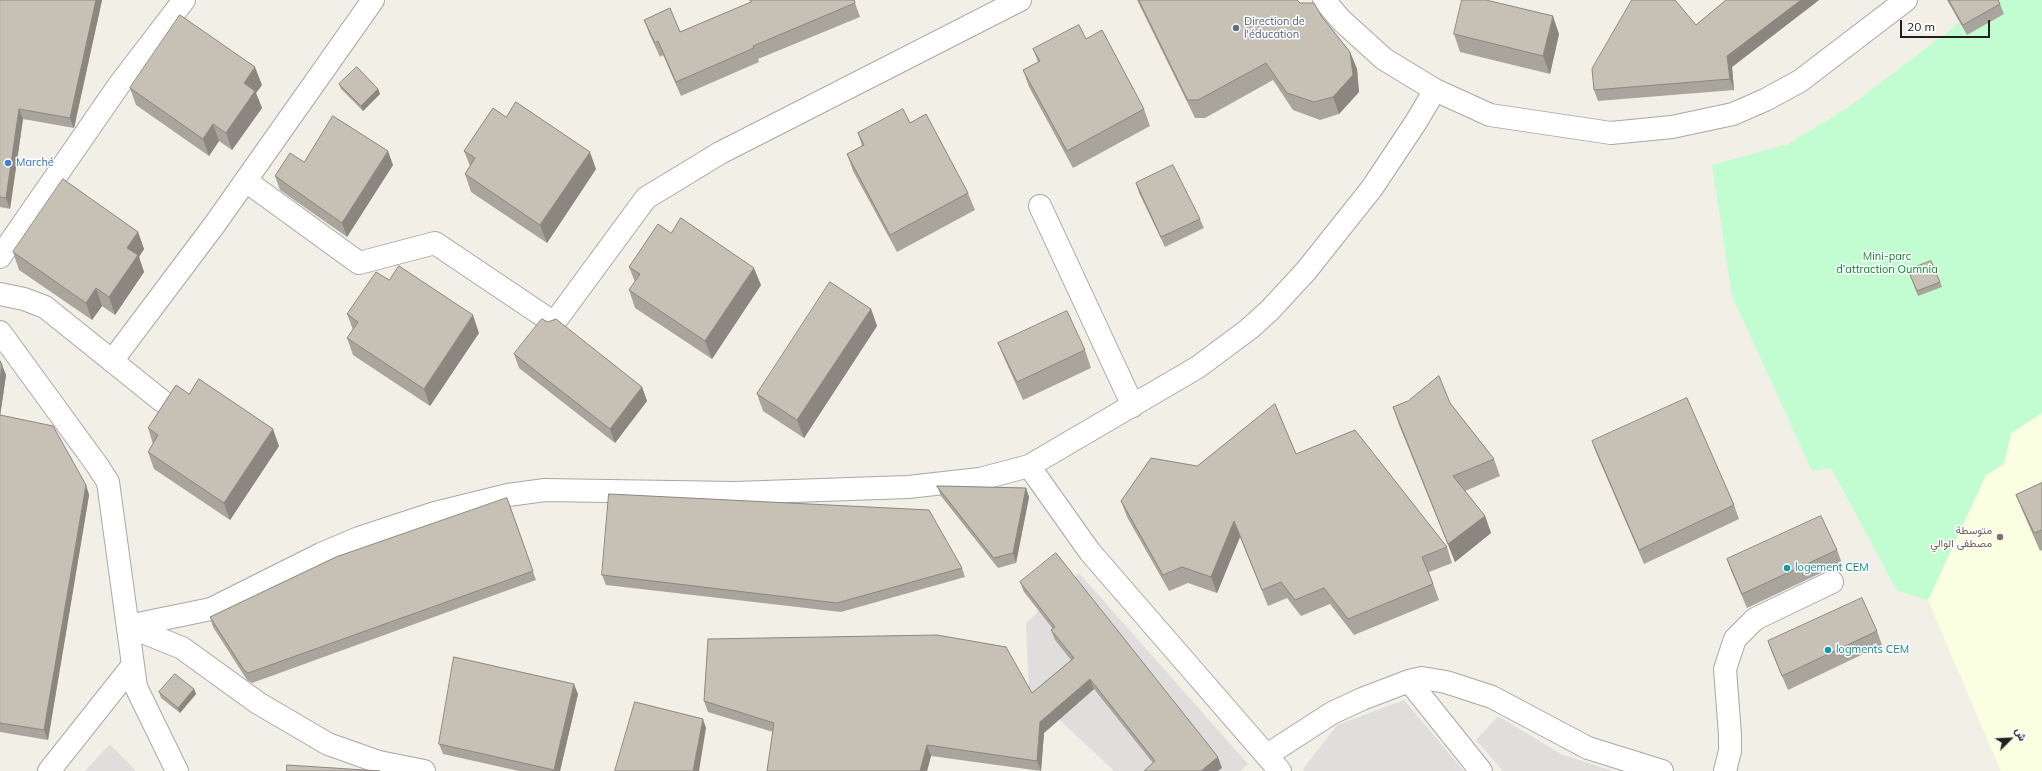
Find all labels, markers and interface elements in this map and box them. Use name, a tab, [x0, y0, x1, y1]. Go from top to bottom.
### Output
scale bar	[1902, 12, 1992, 38]
place label: Direction de l'éducation	[1244, 15, 1305, 41]
text: 20 m	[1907, 19, 1935, 34]
marker: Direction de l'éducation	[1231, 23, 1241, 33]
place label: Marché	[16, 156, 54, 170]
marker: Marché	[3, 158, 13, 168]
park label: Mini-parc d’attraction Oumnia	[1836, 250, 1938, 276]
place label: متوسطة مصطفى الوالي	[1930, 524, 1992, 550]
marker: متوسطة مصطفى الوالي	[1995, 532, 2005, 542]
place label: logement CEM	[1795, 561, 1869, 575]
marker: logement CEM	[1782, 563, 1792, 573]
place label: logments CEM	[1836, 643, 1909, 657]
marker: logments CEM	[1823, 645, 1833, 655]
north arrow	[1990, 719, 2030, 759]
text: ش	[2012, 725, 2030, 743]

